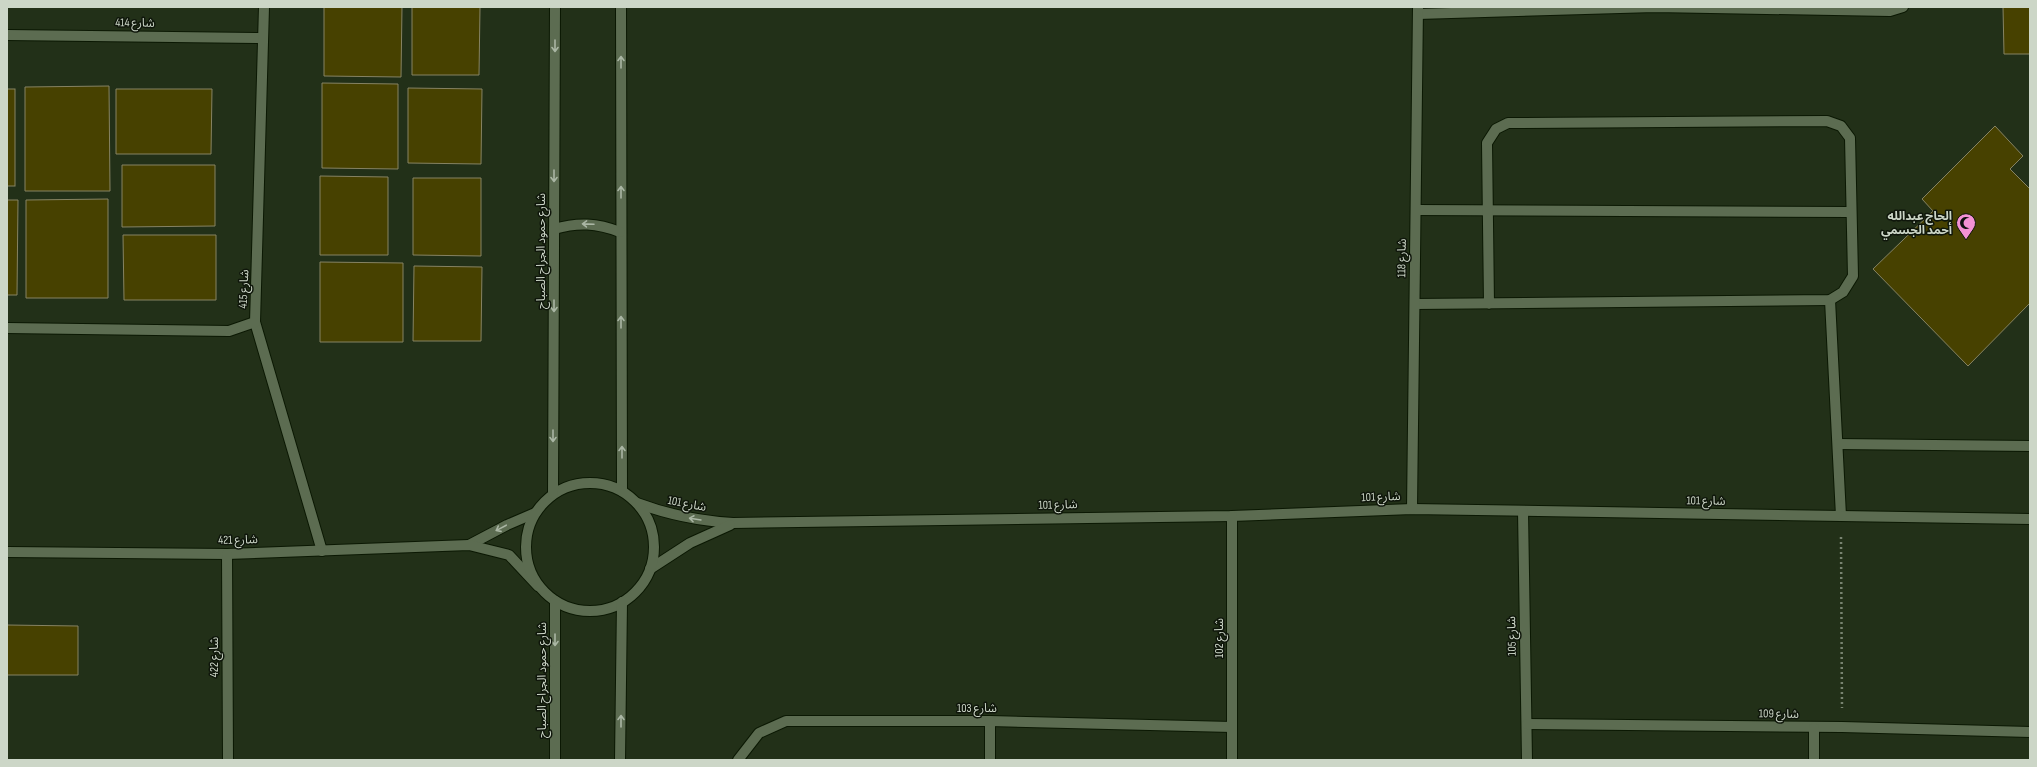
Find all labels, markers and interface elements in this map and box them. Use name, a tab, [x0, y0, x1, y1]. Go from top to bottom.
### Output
street label: شارع 414	[115, 15, 155, 32]
one-way arrow	[551, 39, 559, 52]
one-way arrow	[617, 56, 625, 69]
one-way arrow	[550, 169, 558, 182]
one-way arrow	[617, 186, 624, 199]
street label: شارع حمود الجراح الصباح	[534, 193, 550, 309]
place label: الحاج عبدالله أحمد الجسمي	[1881, 209, 1952, 239]
mosque icon: الحاج عبدالله أحمد الجسمي	[1955, 212, 1977, 240]
one-way arrow	[582, 221, 595, 228]
street label: شارع 118	[1394, 238, 1411, 278]
street label: شارع 415	[235, 269, 254, 309]
one-way arrow	[550, 299, 558, 312]
one-way arrow	[617, 316, 625, 329]
one-way arrow	[549, 429, 557, 442]
one-way arrow	[618, 446, 626, 459]
street label: شارع 101	[1361, 489, 1401, 506]
street label: شارع 101	[666, 493, 708, 516]
street label: شارع 101	[1686, 493, 1726, 510]
street label: شارع 101	[1038, 497, 1078, 514]
one-way arrow	[689, 515, 702, 523]
one-way arrow	[495, 524, 507, 532]
street label: شارع 421	[218, 532, 258, 549]
street label: شارع 105	[1504, 616, 1521, 656]
street label: شارع 102	[1212, 618, 1228, 658]
street label: شارع حمود الجراح الصباح	[535, 622, 551, 738]
one-way arrow	[551, 633, 559, 646]
street label: شارع 422	[207, 637, 223, 677]
street label: شارع 103	[957, 701, 997, 717]
street label: شارع 109	[1759, 706, 1799, 723]
one-way arrow	[617, 715, 625, 728]

